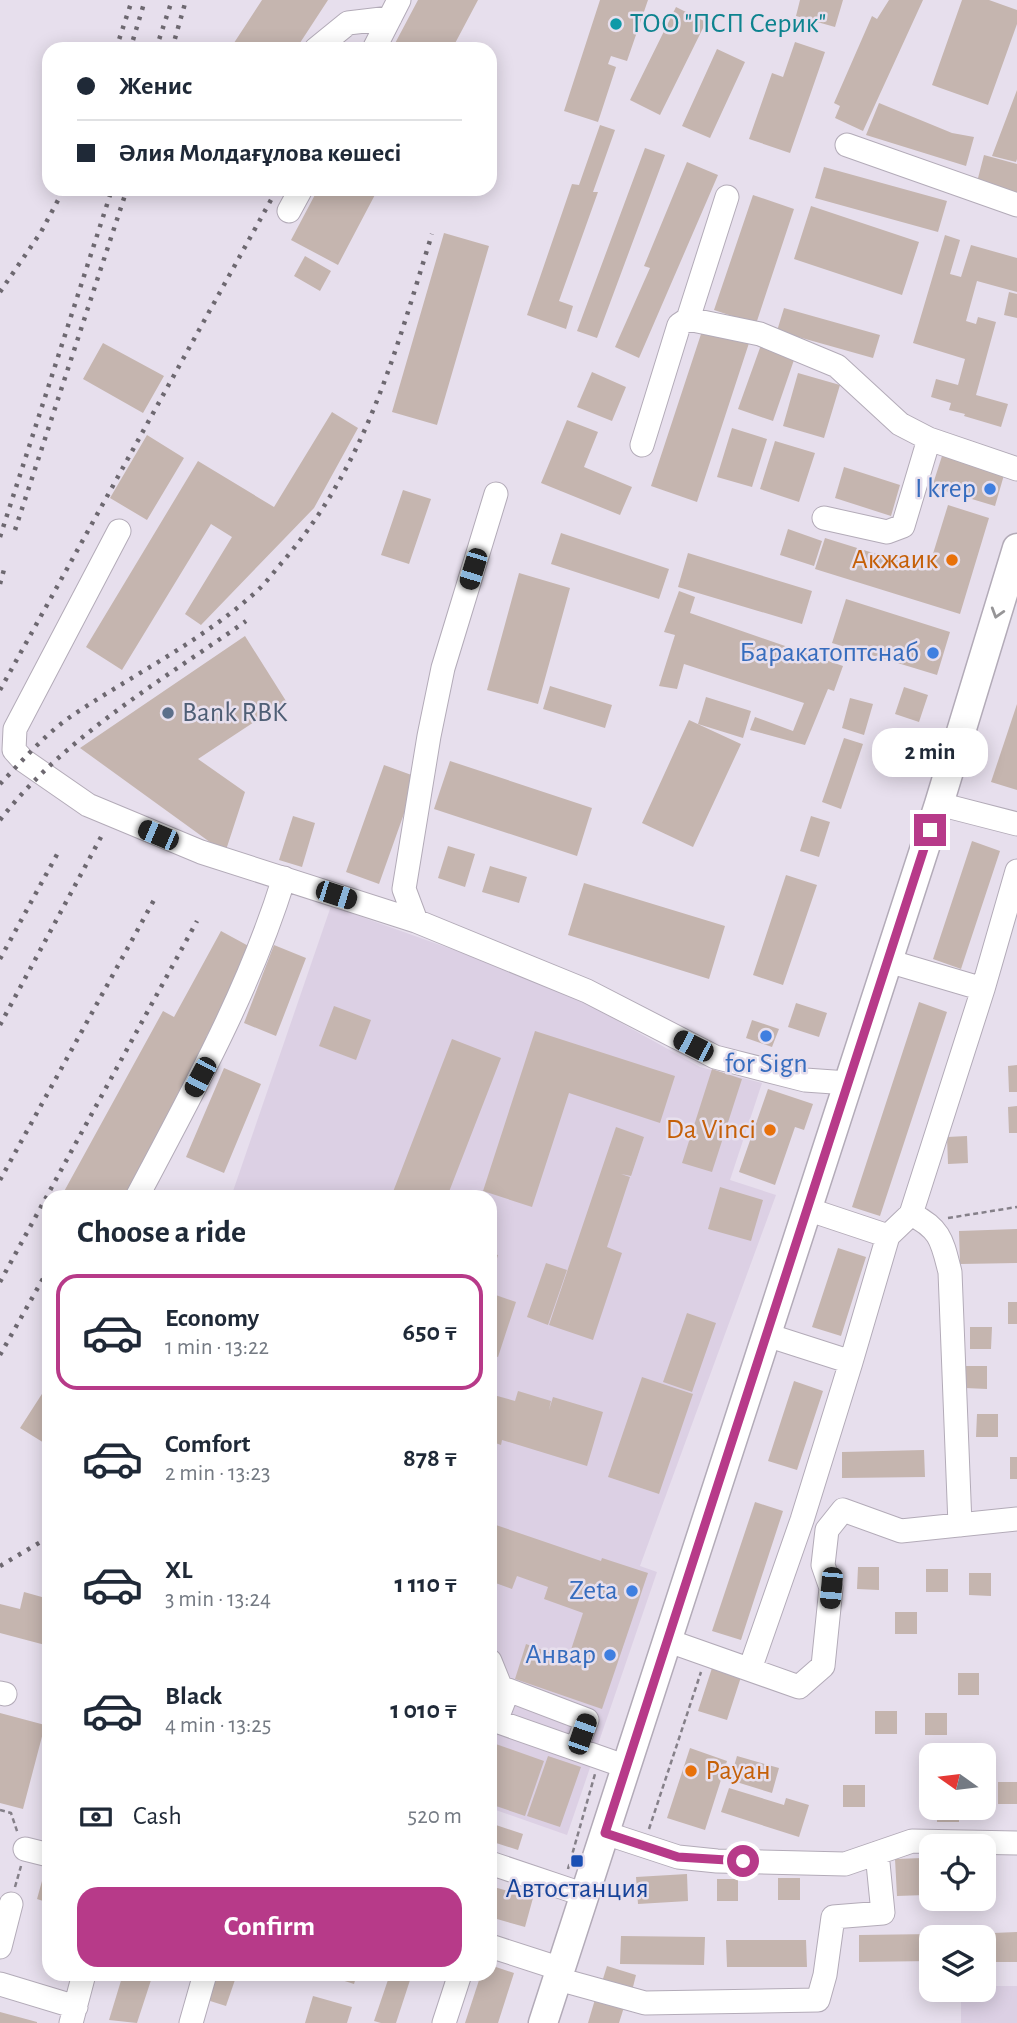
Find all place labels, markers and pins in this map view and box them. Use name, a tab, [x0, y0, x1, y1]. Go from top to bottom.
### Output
place label: ТОО "ПСП Серик"	[630, 10, 826, 38]
marker: ТОО "ПСП Серик"	[608, 16, 624, 32]
place label: I krep	[915, 475, 976, 503]
marker: I krep	[982, 481, 998, 497]
place label: Акжаик	[852, 546, 938, 574]
marker: Акжаик	[944, 552, 960, 568]
place label: Баракатоптснаб	[739, 639, 919, 667]
marker: Баракатоптснаб	[925, 645, 941, 661]
place label: Bank RBK	[182, 699, 288, 727]
marker: Bank RBK	[160, 705, 176, 721]
marker: for Sign	[758, 1028, 774, 1044]
place label: for Sign	[724, 1050, 808, 1078]
place label: Da Vinci	[666, 1116, 756, 1144]
marker: Da Vinci	[762, 1122, 778, 1138]
place label: Zeta	[569, 1577, 618, 1605]
marker: Zeta	[624, 1583, 640, 1599]
place label: Анвар	[525, 1641, 596, 1669]
marker: Анвар	[602, 1647, 618, 1663]
place label: Рауан	[705, 1757, 771, 1785]
marker: Рауан	[683, 1763, 699, 1779]
marker: Автостанция	[569, 1853, 585, 1869]
place label: Автостанция	[505, 1875, 649, 1903]

